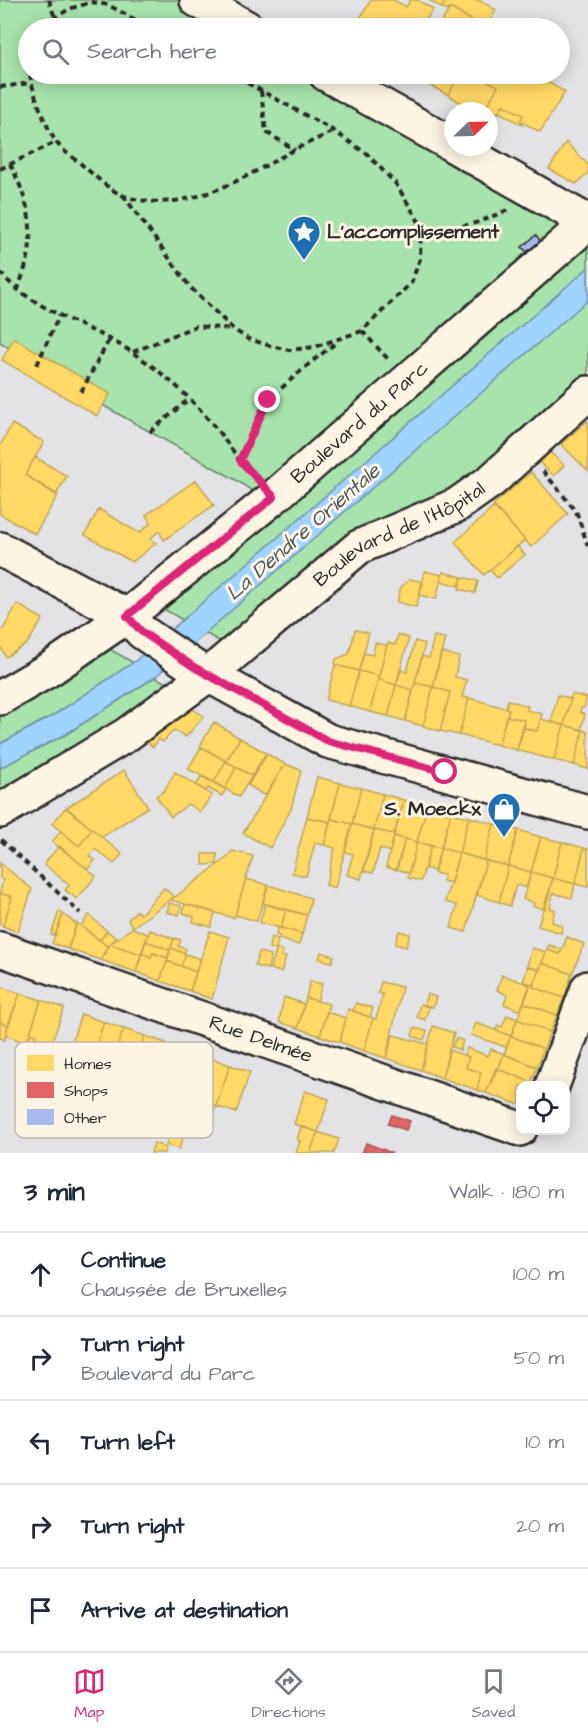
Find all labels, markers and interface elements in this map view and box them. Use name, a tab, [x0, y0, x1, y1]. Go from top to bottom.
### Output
search box	[18, 18, 570, 84]
icon: search	[39, 35, 72, 68]
text: Search here	[87, 36, 217, 67]
north arrow	[444, 102, 498, 156]
place icon: L'accomplissement	[286, 214, 322, 261]
place label: L'accomplissement	[327, 218, 500, 246]
street label: Boulevard du Parc	[285, 354, 435, 490]
route end	[254, 386, 280, 412]
water label: La Dendre Orientale	[220, 456, 388, 607]
street label: Boulevard de l'Hôpital	[307, 475, 491, 594]
route start	[431, 758, 457, 784]
shop icon: S. Moeckx	[486, 791, 522, 838]
place label: S. Moeckx	[383, 795, 482, 823]
street label: Rue Delmée	[205, 1008, 316, 1070]
legend	[15, 1042, 213, 1138]
text: Homes	[64, 1053, 112, 1075]
text: Shops	[64, 1080, 108, 1102]
map controls	[516, 1081, 570, 1135]
button: locate	[516, 1081, 570, 1135]
text: Other	[64, 1107, 107, 1129]
text: 3 min	[24, 1174, 85, 1210]
text: Walk · 180 m	[449, 1178, 564, 1206]
text: Continue	[81, 1245, 166, 1276]
icon: ahead	[24, 1258, 57, 1291]
text: 100 m	[513, 1260, 564, 1288]
text: Chaussée de Bruxelles	[81, 1276, 287, 1304]
text: Turn right	[81, 1329, 184, 1360]
icon: right	[24, 1342, 57, 1375]
text: 50 m	[514, 1344, 564, 1372]
text: Boulevard du Parc	[81, 1360, 255, 1388]
icon: left	[24, 1426, 57, 1459]
text: Turn left	[81, 1427, 175, 1458]
text: 10 m	[525, 1428, 564, 1456]
icon: right	[24, 1510, 57, 1543]
text: Turn right	[81, 1511, 184, 1542]
text: 20 m	[516, 1512, 564, 1540]
icon: arrive	[24, 1594, 57, 1627]
text: Arrive at destination	[81, 1595, 288, 1626]
tab: Map	[73, 1665, 106, 1723]
tab: Directions	[252, 1665, 326, 1723]
tab: Saved	[472, 1665, 515, 1723]

